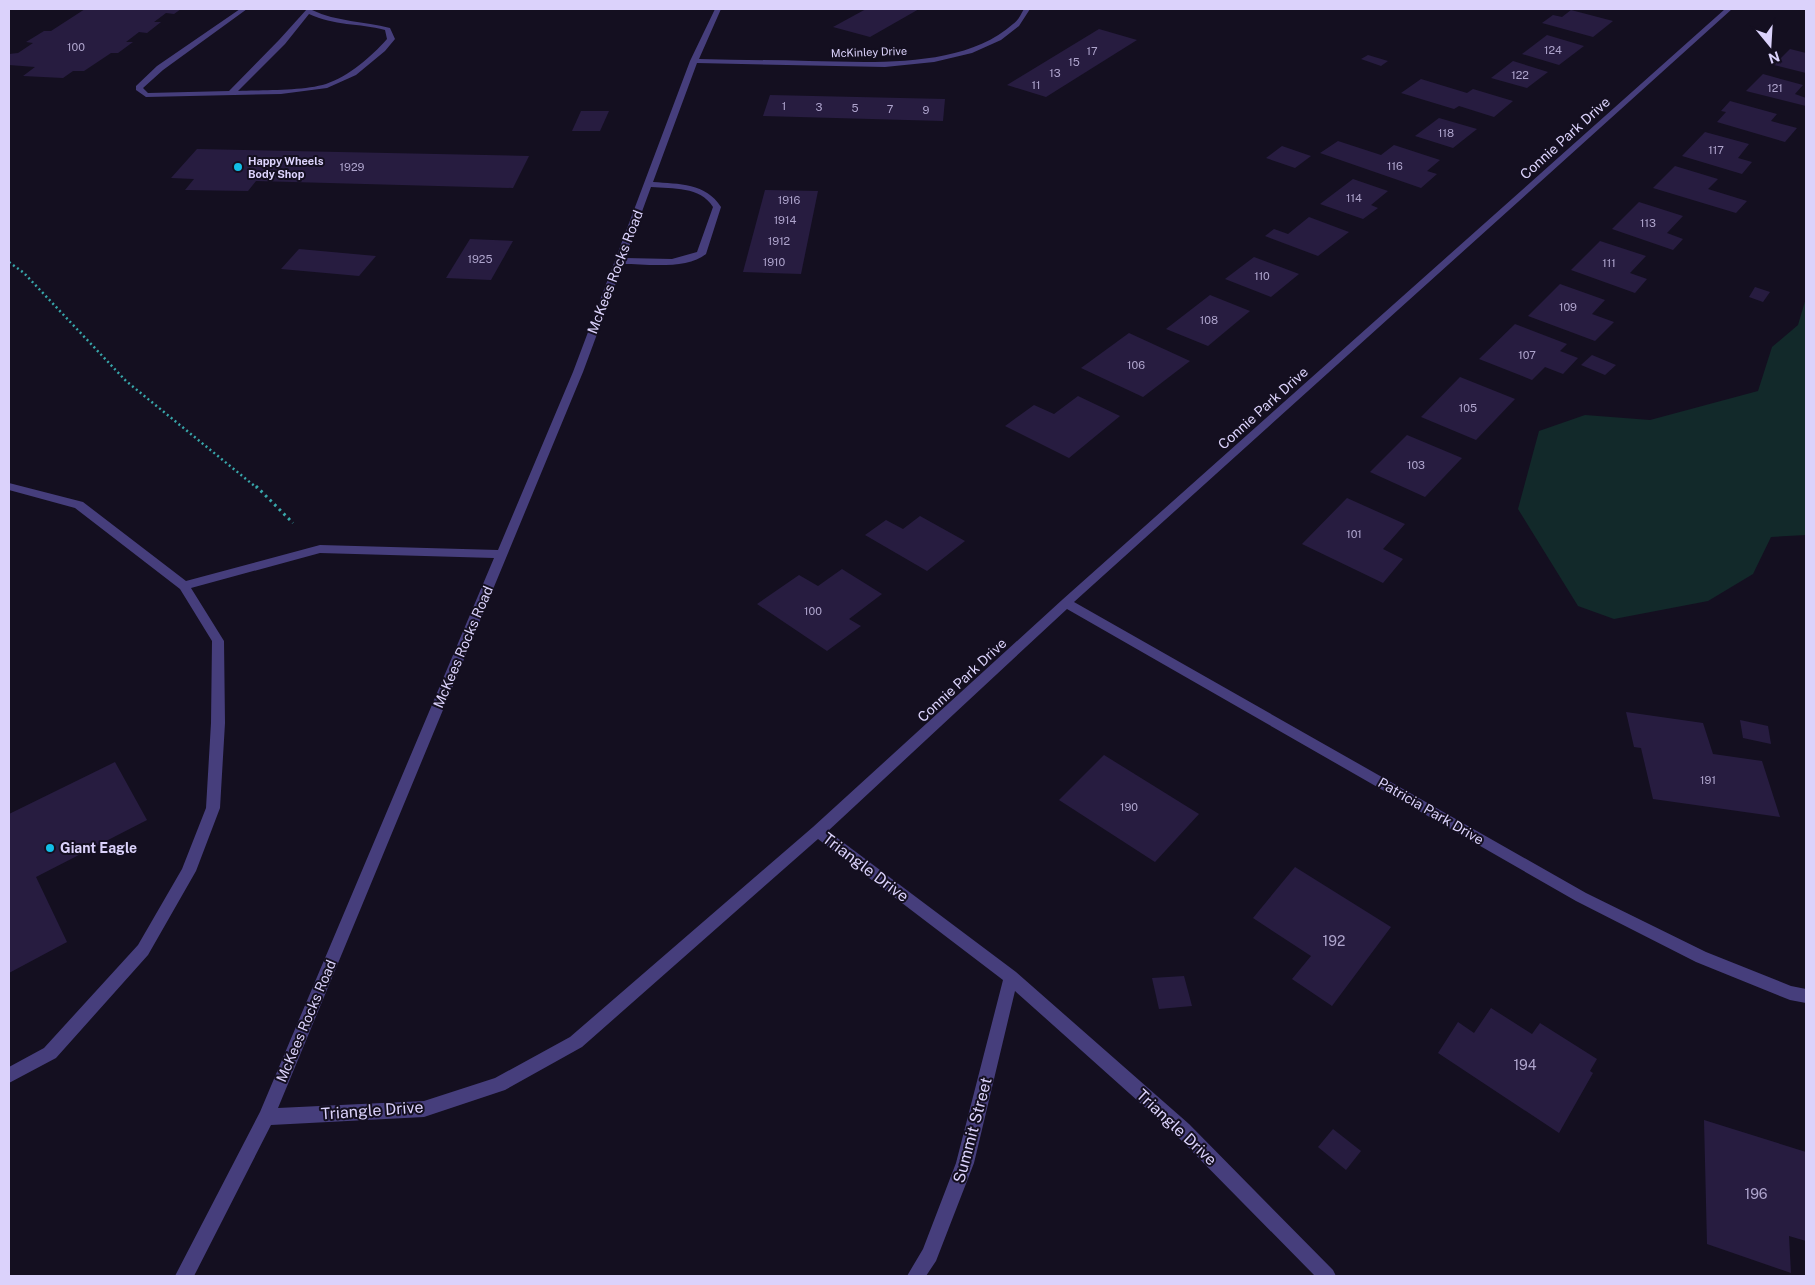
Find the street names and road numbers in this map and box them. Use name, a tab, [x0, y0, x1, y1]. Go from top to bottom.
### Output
street label: McKinley Drive	[831, 45, 907, 59]
street label: Connie Park Drive	[1517, 93, 1613, 182]
street label: McKees Rocks Road	[584, 208, 646, 336]
street label: Connie Park Drive	[1215, 363, 1311, 452]
street label: McKees Rocks Road	[430, 583, 496, 711]
street label: Connie Park Drive	[914, 635, 1010, 725]
street label: Patricia Park Drive	[1375, 774, 1487, 848]
street label: Triangle Drive	[819, 829, 912, 906]
street label: McKees Rocks Road	[273, 957, 339, 1085]
street label: Summit Street	[949, 1075, 996, 1185]
street label: Triangle Drive	[1133, 1085, 1221, 1169]
street label: Triangle Drive	[320, 1097, 424, 1124]

